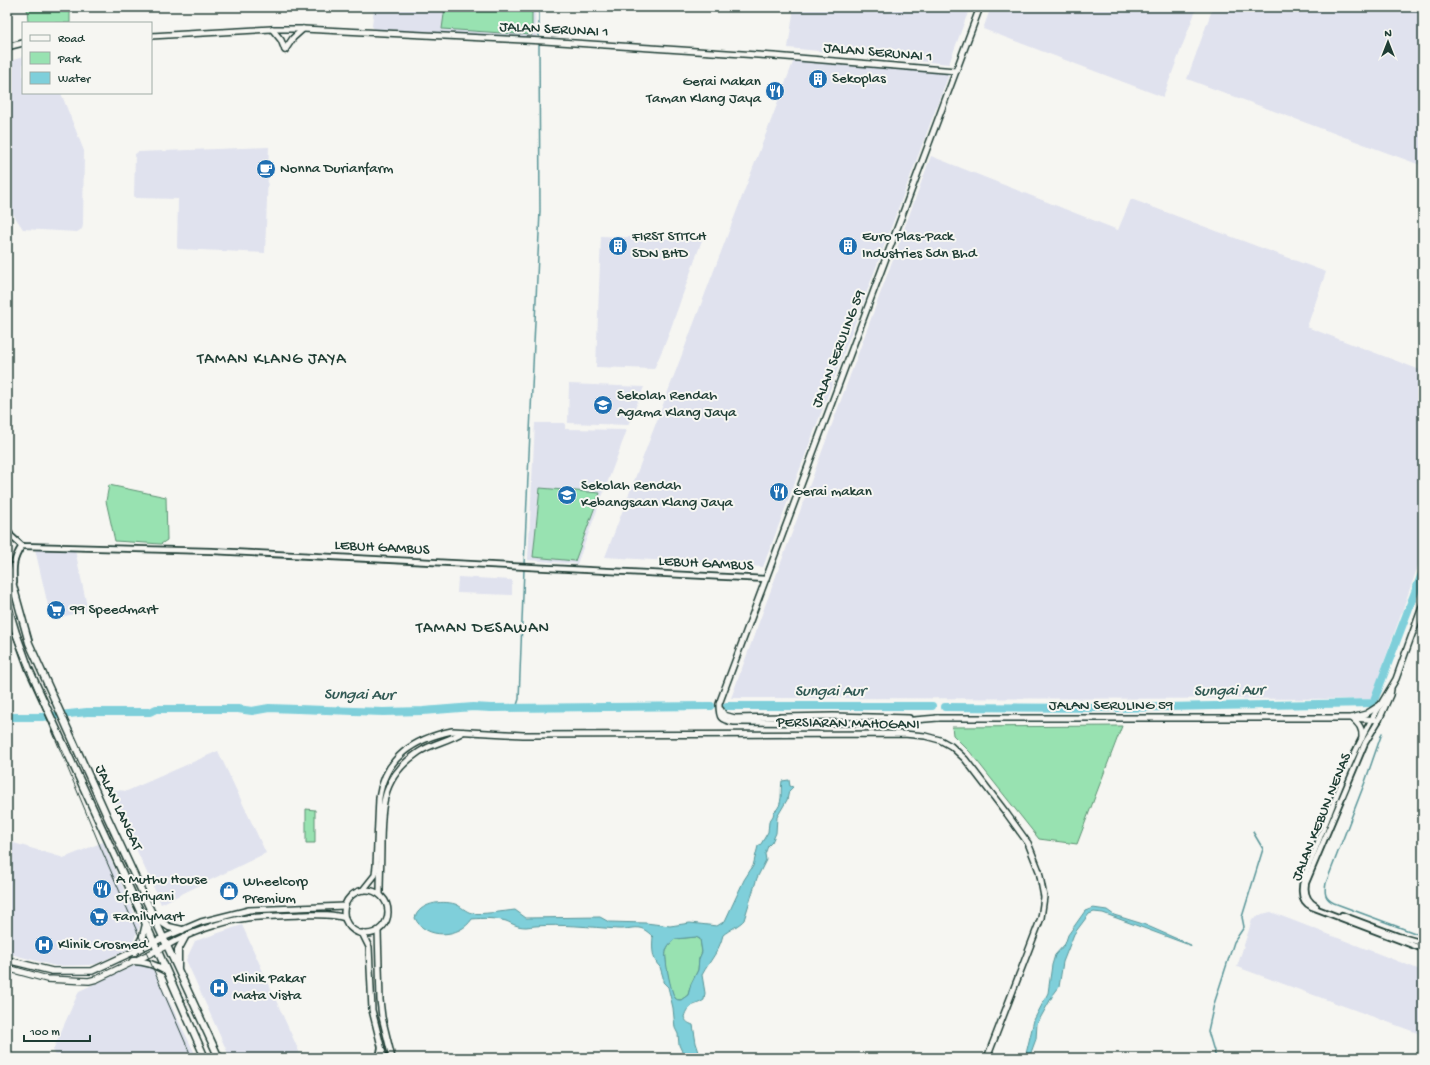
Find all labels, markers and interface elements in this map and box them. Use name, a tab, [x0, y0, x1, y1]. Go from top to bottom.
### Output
street label: JALAN SERUNAI 1	[499, 18, 609, 42]
legend	[22, 22, 152, 94]
north arrow	[1368, 22, 1408, 62]
text: N	[1384, 28, 1392, 40]
text: Road	[58, 33, 85, 47]
street label: JALAN SERUNAI 1	[823, 39, 933, 67]
text: Park	[57, 53, 83, 67]
building icon: Sekoplas	[807, 68, 829, 90]
place label: Sekoplas	[832, 70, 886, 88]
text: Water	[58, 73, 92, 87]
place label: Gerai Makan Taman Klang Jaya	[645, 73, 762, 108]
restaurant icon: Gerai Makan Taman Klang Jaya	[764, 80, 786, 102]
cafe icon: Nonna Durianfarm	[255, 158, 277, 180]
place label: Nonna Durianfarm	[280, 160, 394, 178]
place label: FIRST STITCH SDN BHD	[631, 228, 707, 263]
place label: Euro Plas-Pack Industries Sdn Bhd	[862, 228, 978, 263]
building icon: FIRST STITCH SDN BHD	[607, 235, 629, 257]
building icon: Euro Plas-Pack Industries Sdn Bhd	[837, 235, 859, 257]
street label: JALAN SERULING 59	[808, 287, 870, 410]
district label: TAMAN KLANG JAYA	[196, 351, 347, 370]
place label: Sekolah Rendah Agama Klang Jaya	[617, 387, 737, 422]
school or university icon: Sekolah Rendah Agama Klang Jaya	[592, 394, 614, 416]
place label: Sekolah Rendah Kebangsaan Klang Jaya	[581, 477, 734, 512]
restaurant icon: Gerai makan	[768, 481, 790, 503]
place label: Gerai makan	[793, 483, 872, 501]
school or university icon: Sekolah Rendah Kebangsaan Klang Jaya	[556, 484, 578, 506]
street label: LEBUH GAMBUS	[334, 537, 430, 559]
street label: LEBUH GAMBUS	[658, 553, 754, 575]
supermarket icon: 99 Speedmart	[45, 599, 67, 621]
place label: 99 Speedmart	[69, 601, 159, 619]
district label: TAMAN DESAWAN	[415, 620, 550, 639]
water label: Sungai Aur	[1194, 682, 1268, 702]
water label: Sungai Aur	[795, 683, 869, 702]
water label: Sungai Aur	[324, 686, 398, 706]
street label: JALAN SERULING 59	[1049, 697, 1174, 715]
street label: PERSIARAN MAHOGANI	[775, 714, 920, 734]
street label: JALAN KEBUN NENAS	[1288, 750, 1356, 884]
street label: JALAN LANGAT	[90, 762, 146, 855]
place label: A Muthu House of Briyani	[116, 871, 208, 906]
place label: Wheelcorp Premium	[242, 873, 309, 908]
restaurant icon: A Muthu House of Briyani	[91, 878, 113, 900]
shop icon: Wheelcorp Premium	[218, 880, 240, 902]
supermarket icon: FamilyMart	[88, 906, 110, 928]
place label: FamilyMart	[112, 908, 186, 926]
hospital icon: Klinik Crosmed	[33, 934, 55, 956]
place label: Klinik Crosmed	[58, 936, 149, 954]
place label: Klinik Pakar Mata Vista	[233, 970, 307, 1005]
hospital icon: Klinik Pakar Mata Vista	[208, 977, 230, 999]
scale bar	[24, 1017, 90, 1043]
text: 100 m	[29, 1026, 60, 1040]

